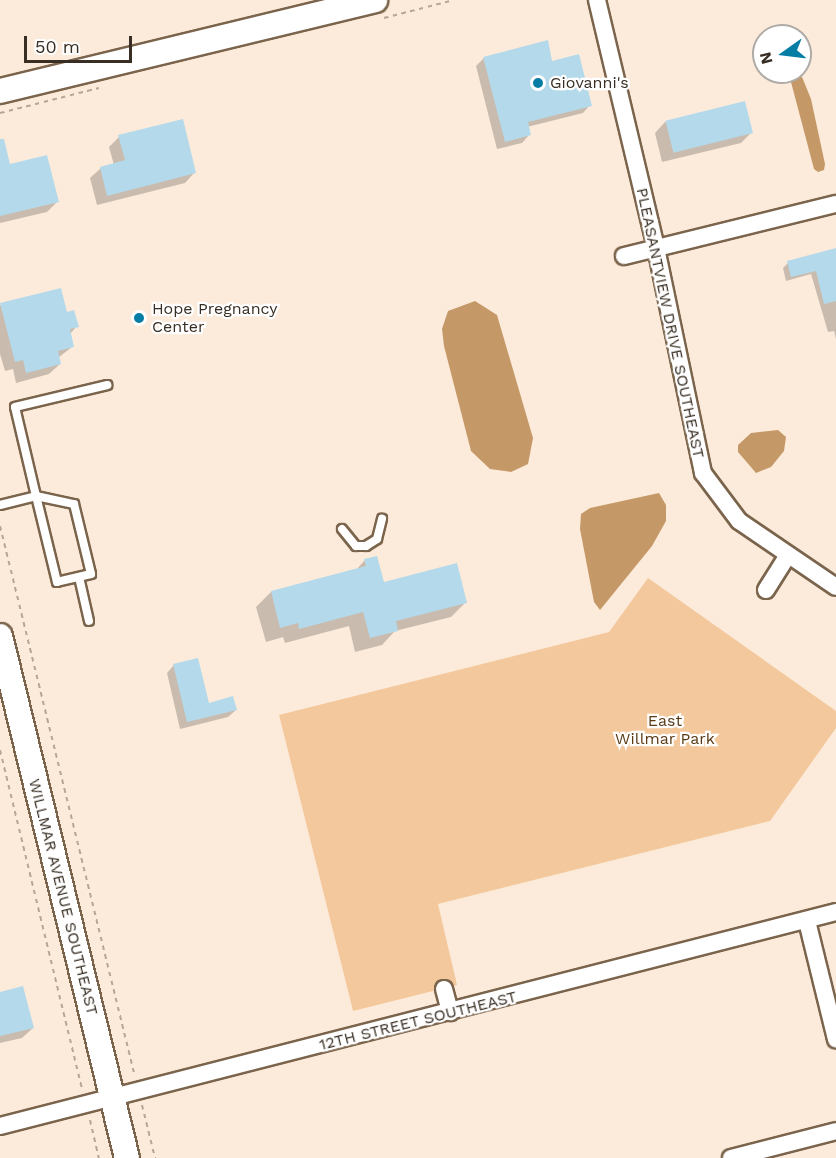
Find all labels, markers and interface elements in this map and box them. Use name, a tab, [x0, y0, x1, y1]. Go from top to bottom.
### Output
scale bar	[27, 24, 135, 62]
north arrow	[752, 24, 812, 84]
text: 50 m	[35, 36, 80, 57]
text: N	[755, 50, 777, 66]
place label: Giovanni's	[550, 73, 629, 93]
marker: Giovanni's	[531, 76, 545, 90]
street label: PLEASANTVIEW DRIVE SOUTHEAST	[632, 186, 708, 460]
place label: Hope Pregnancy Center	[152, 299, 277, 337]
marker: Hope Pregnancy Center	[130, 309, 148, 327]
park label: East Willmar Park	[615, 711, 715, 749]
street label: WILLMAR AVENUE SOUTHEAST	[24, 777, 102, 1017]
street label: 12TH STREET SOUTHEAST	[317, 987, 519, 1055]

